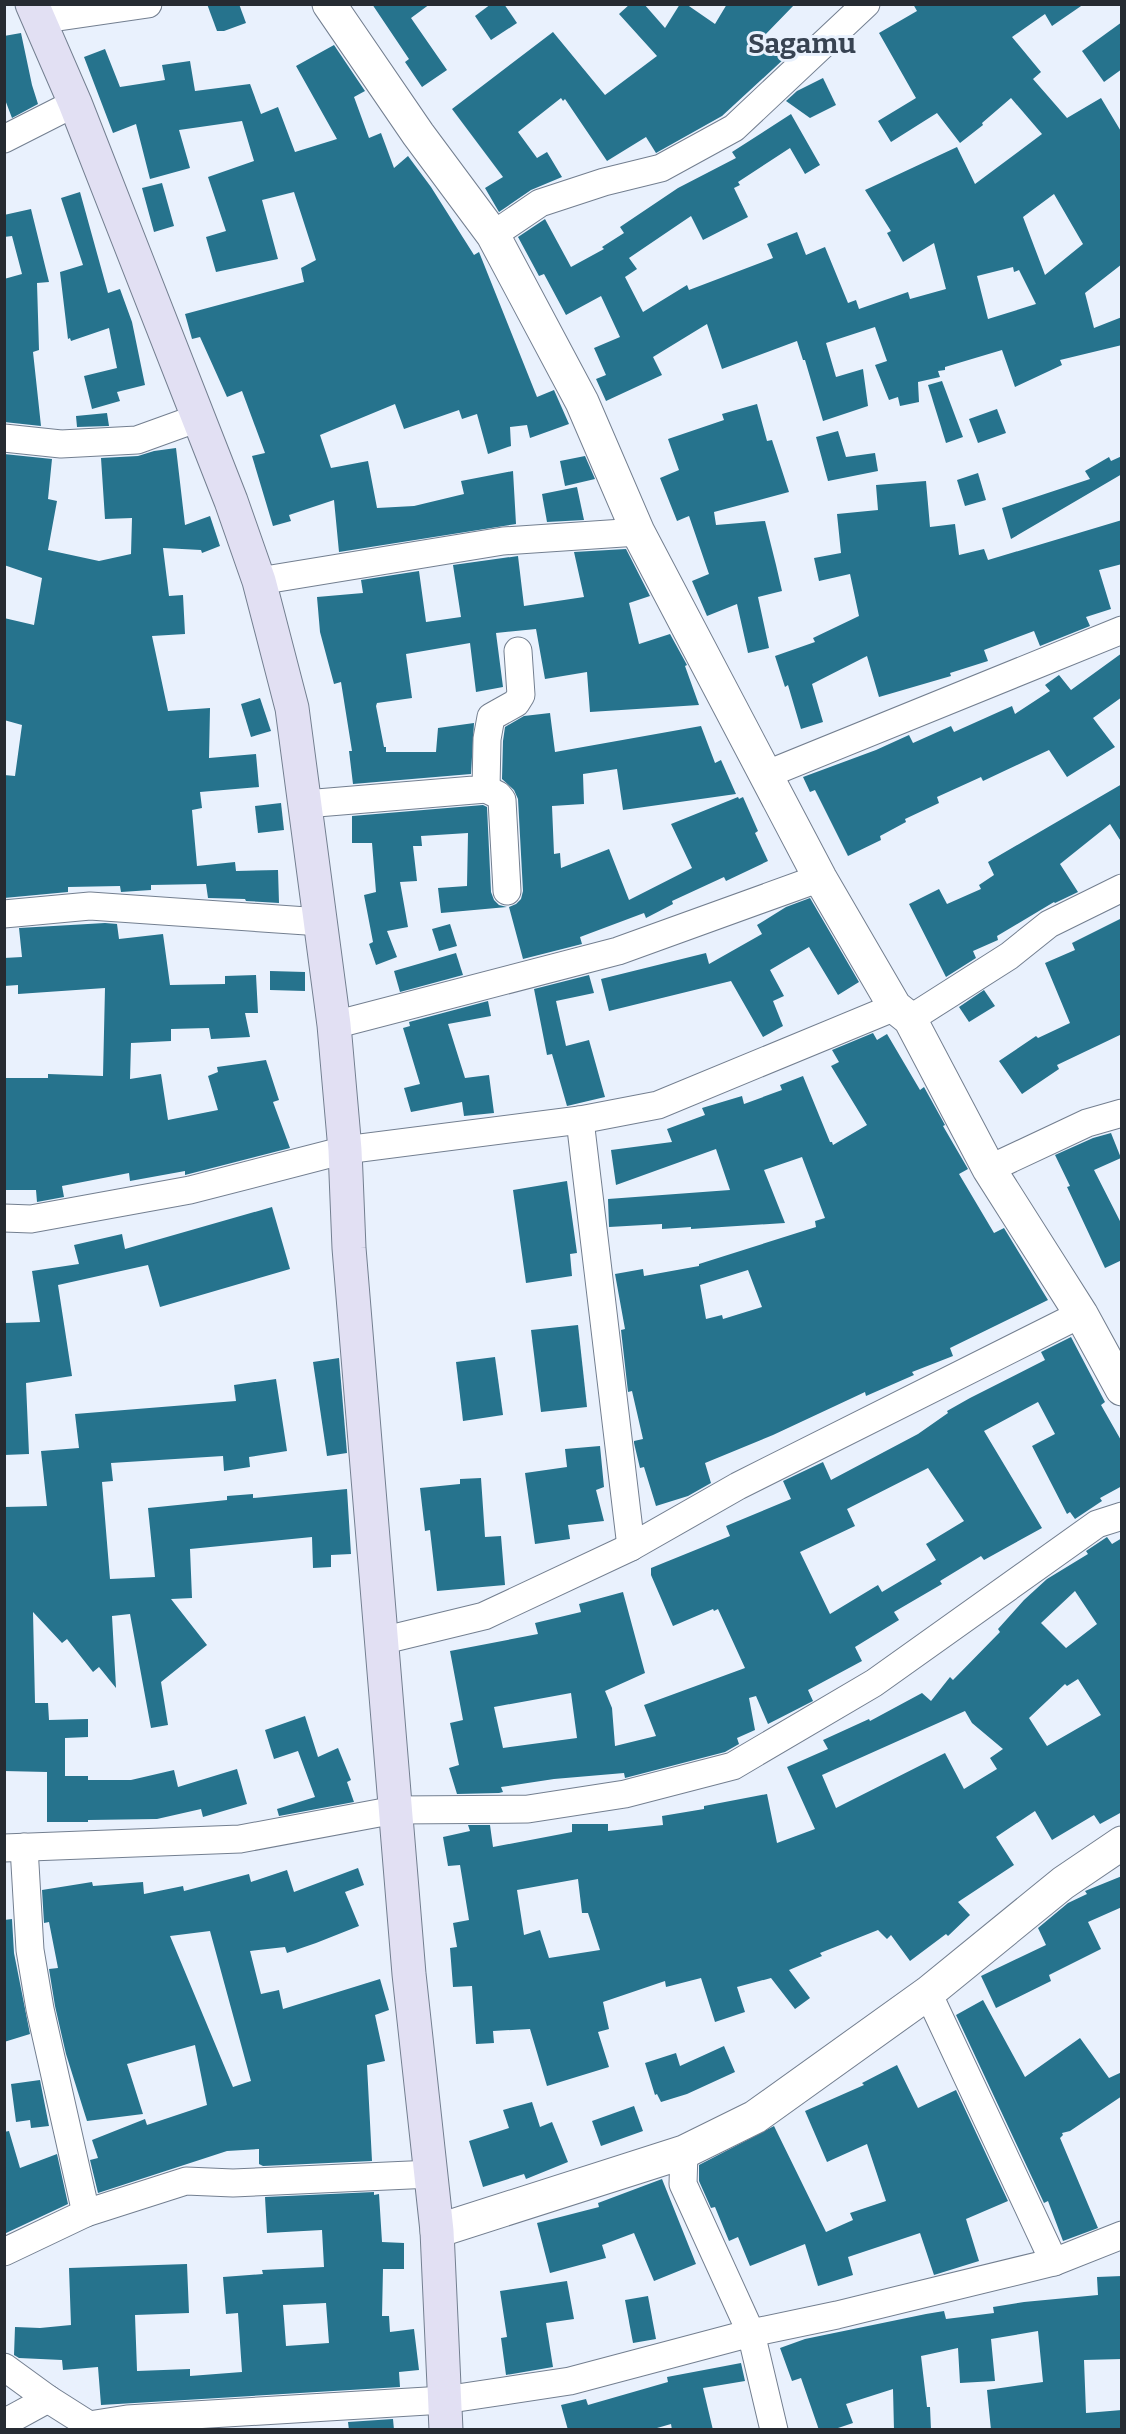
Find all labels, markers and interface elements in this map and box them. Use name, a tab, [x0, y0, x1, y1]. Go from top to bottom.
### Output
district label: Sagamu	[748, 27, 856, 60]

